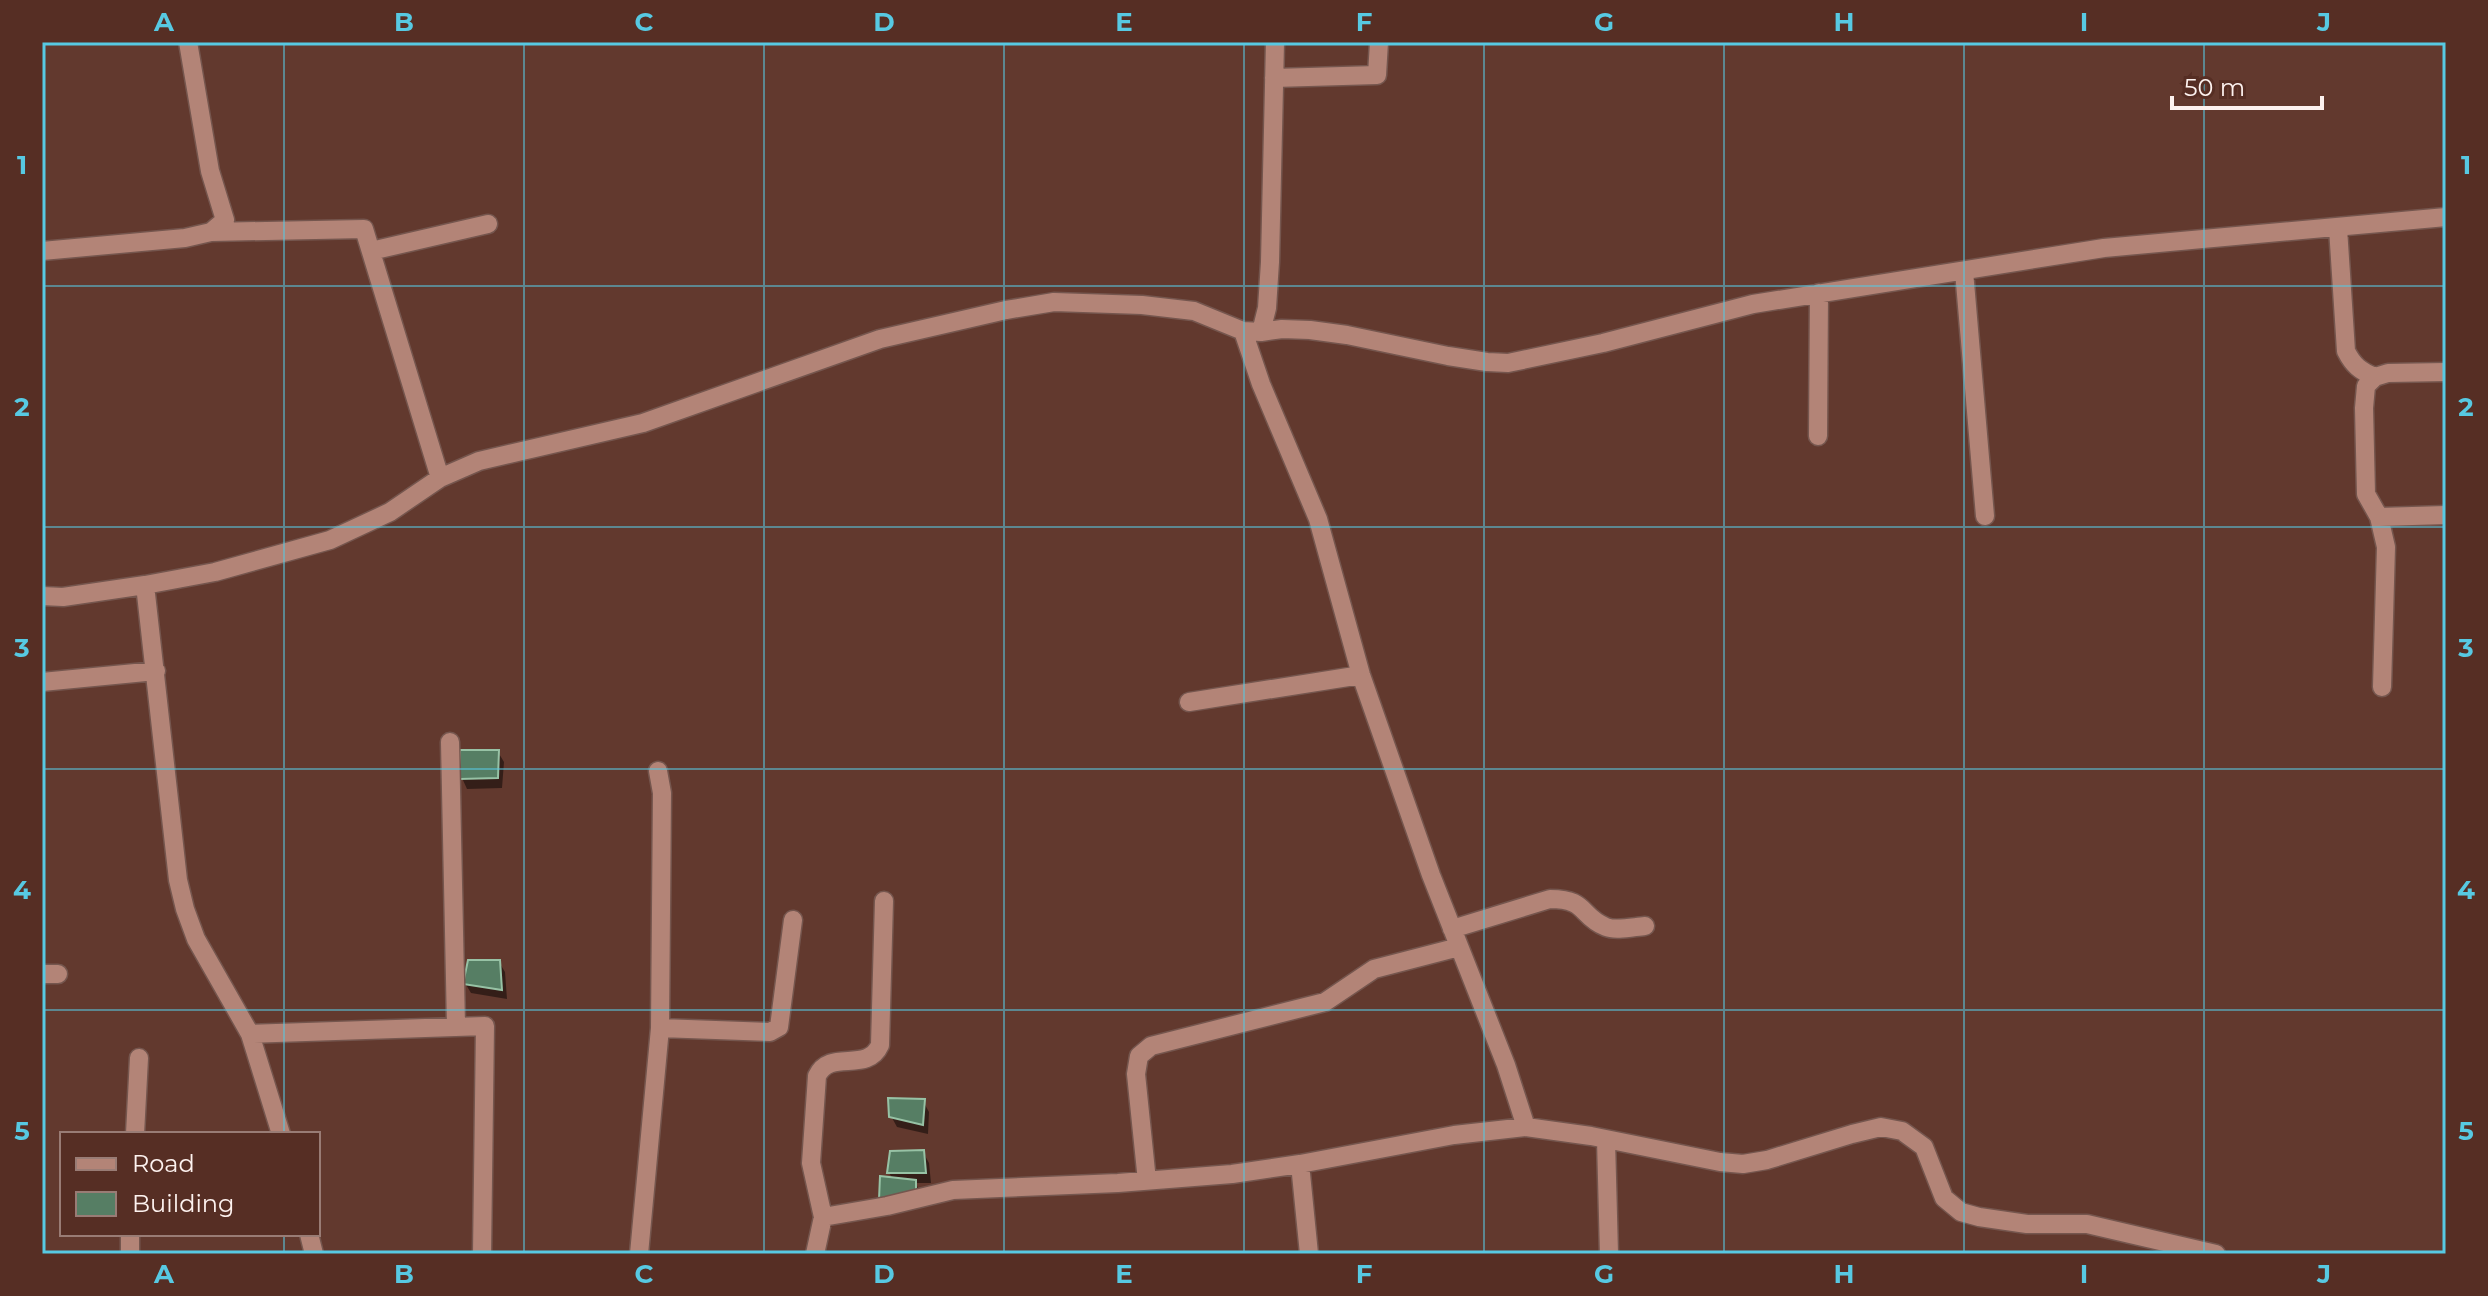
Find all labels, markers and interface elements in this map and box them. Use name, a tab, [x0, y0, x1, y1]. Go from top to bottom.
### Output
text: A	[153, 6, 175, 38]
text: B	[394, 6, 414, 38]
text: C	[635, 6, 654, 38]
text: D	[873, 6, 895, 38]
text: E	[1115, 6, 1133, 38]
text: F	[1356, 6, 1372, 38]
text: G	[1594, 6, 1614, 38]
text: H	[1833, 6, 1855, 38]
text: I	[2080, 6, 2088, 38]
text: J	[2316, 6, 2331, 38]
scale bar	[2172, 60, 2322, 110]
text: 50 m	[2184, 73, 2245, 102]
text: 1	[17, 149, 27, 181]
text: 1	[2461, 149, 2471, 181]
text: 2	[14, 391, 30, 423]
text: 2	[2458, 391, 2474, 423]
text: 3	[13, 632, 30, 664]
text: 3	[2457, 632, 2474, 664]
text: 4	[13, 874, 31, 906]
text: 4	[2457, 874, 2475, 906]
text: 5	[14, 1115, 30, 1147]
text: 5	[2458, 1115, 2474, 1147]
legend	[60, 1132, 320, 1236]
text: Road	[132, 1149, 195, 1178]
text: Building	[132, 1189, 235, 1218]
text: A	[153, 1258, 175, 1290]
text: B	[394, 1258, 414, 1290]
text: C	[635, 1258, 654, 1290]
text: D	[873, 1258, 895, 1290]
text: E	[1115, 1258, 1133, 1290]
text: F	[1356, 1258, 1372, 1290]
text: G	[1594, 1258, 1614, 1290]
text: H	[1833, 1258, 1855, 1290]
text: I	[2080, 1258, 2088, 1290]
text: J	[2316, 1258, 2331, 1290]

